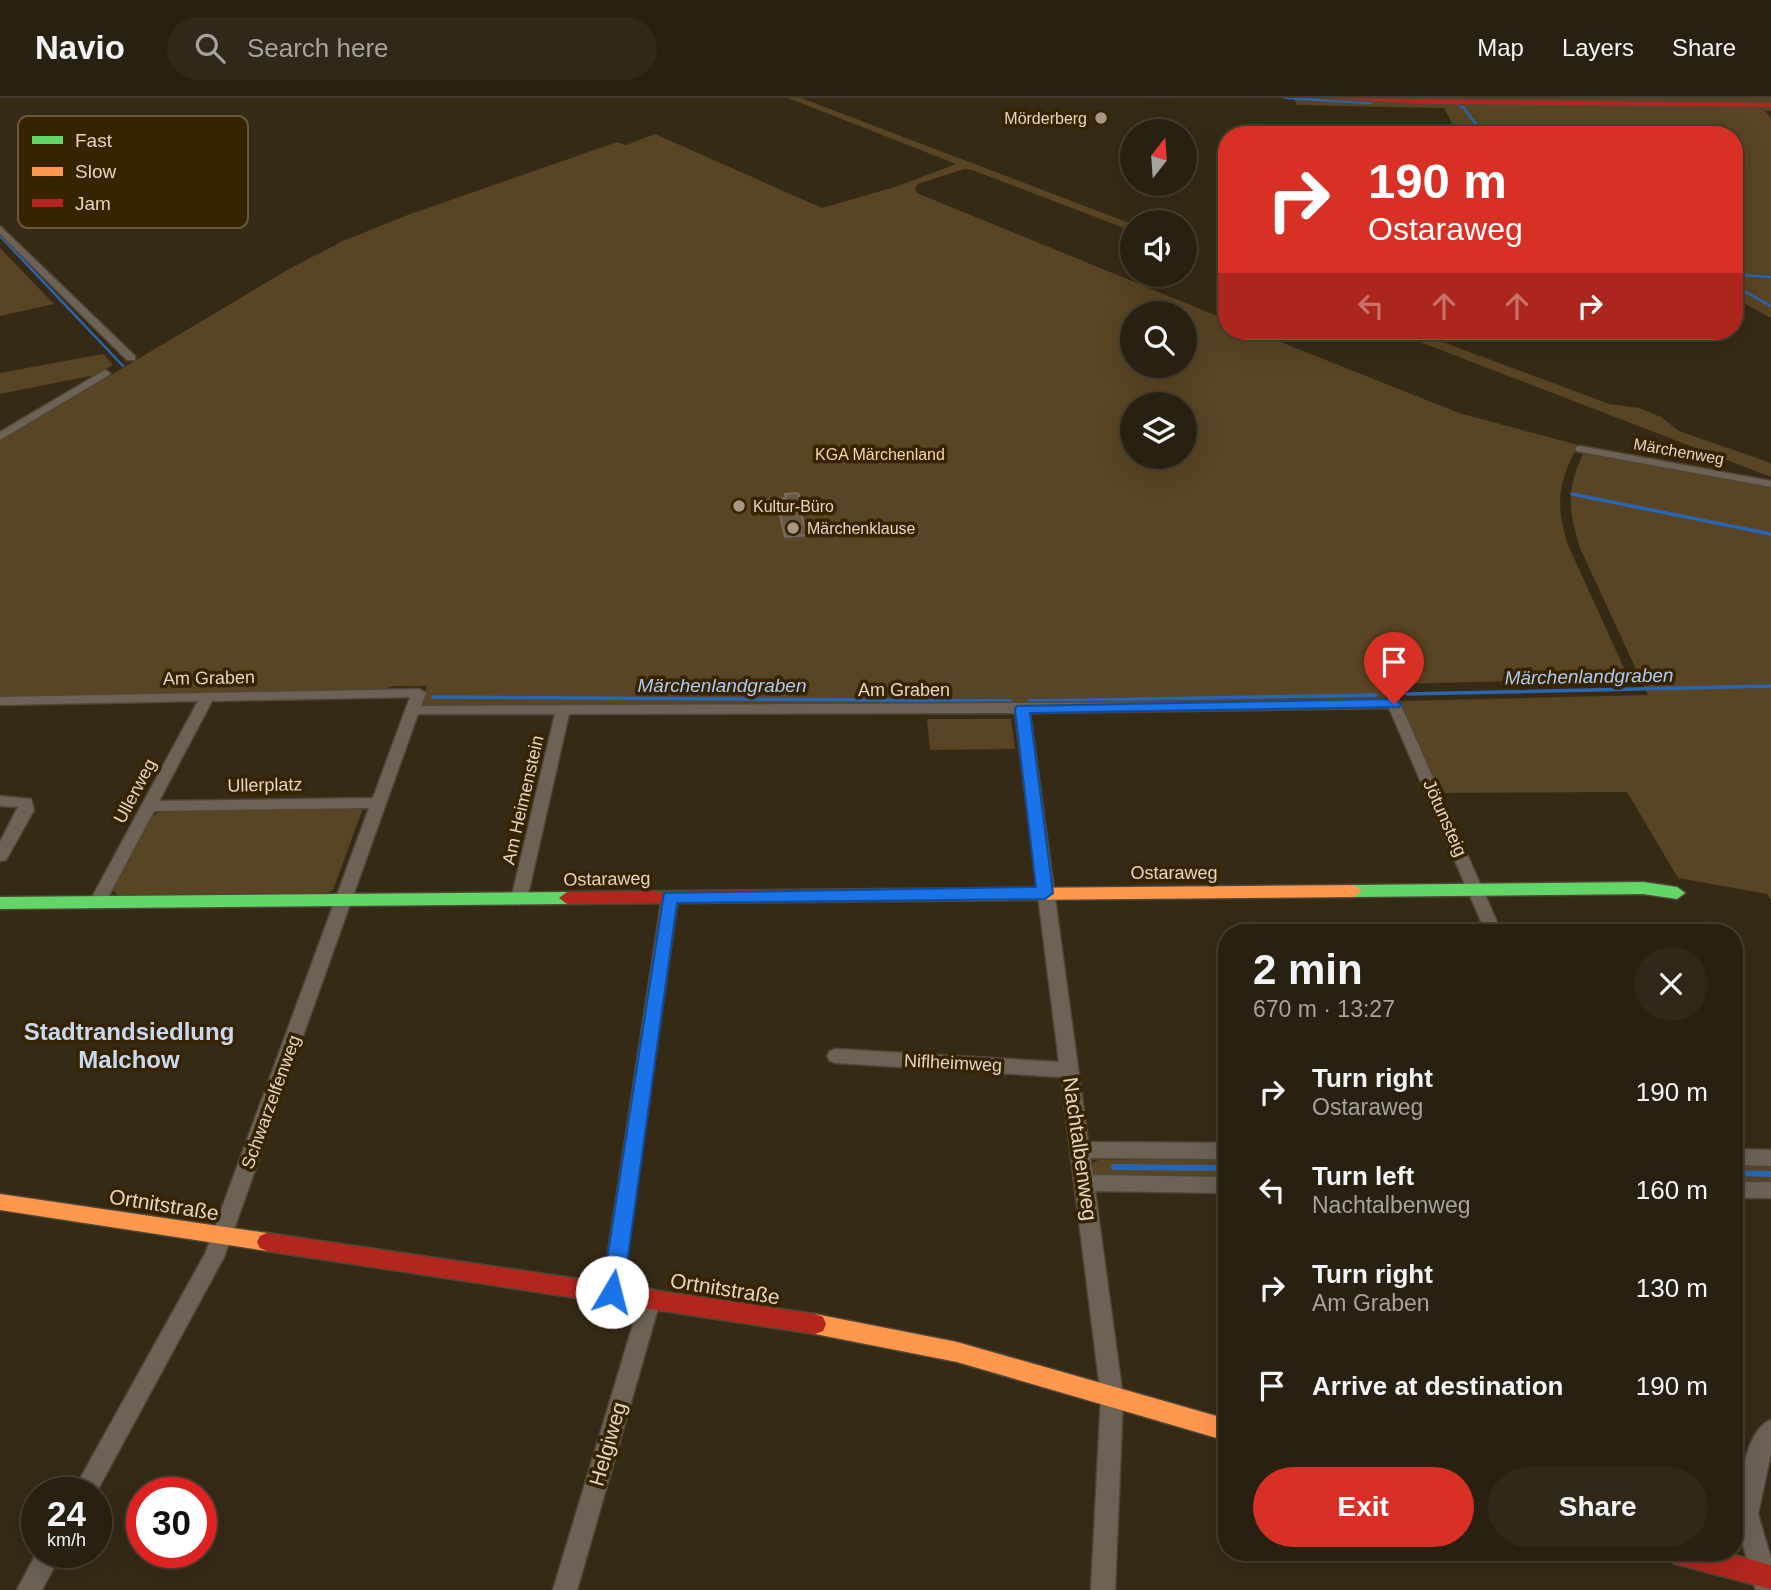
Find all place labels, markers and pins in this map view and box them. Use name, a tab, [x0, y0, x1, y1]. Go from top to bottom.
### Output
place label: Mörderberg	[1004, 110, 1087, 127]
marker: Mörderberg	[1093, 110, 1109, 126]
marker: Kultur-Büro	[731, 498, 747, 514]
place label: Kultur-Büro	[753, 498, 834, 515]
marker: Märchenklause	[785, 520, 801, 536]
place label: Märchenklause	[807, 520, 916, 537]
pin	[1364, 632, 1424, 704]

